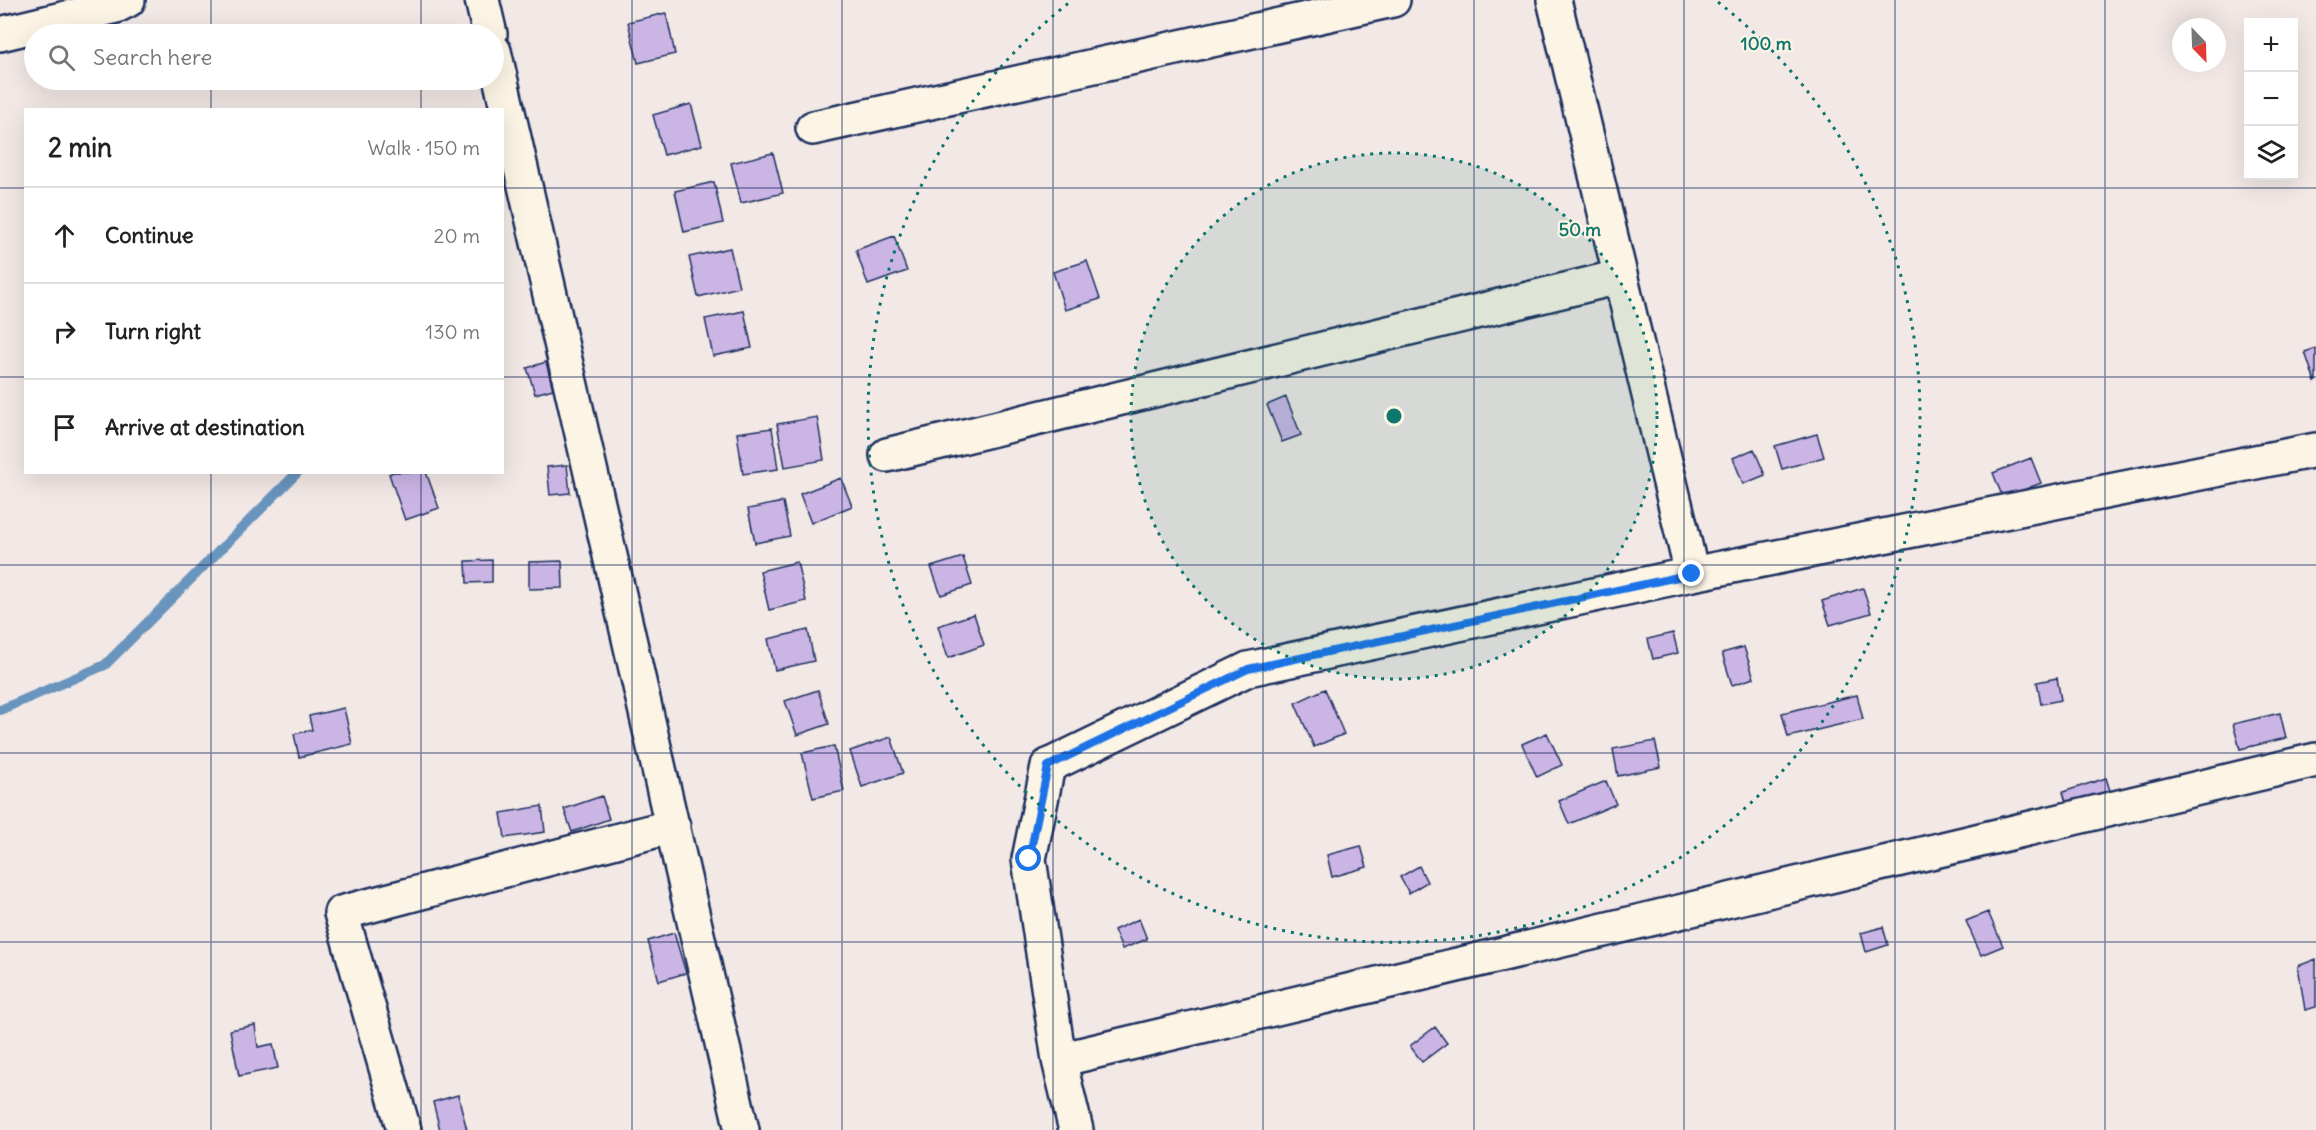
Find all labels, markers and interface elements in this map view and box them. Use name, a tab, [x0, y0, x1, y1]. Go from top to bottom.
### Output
north arrow	[2172, 18, 2226, 72]
map controls	[2244, 18, 2298, 180]
button: +	[2244, 18, 2298, 72]
search box	[24, 24, 504, 90]
text: 100 m	[1741, 32, 1792, 55]
icon: search	[45, 41, 78, 74]
text: Search here	[93, 43, 212, 71]
button: −	[2244, 72, 2298, 126]
button: layers	[2244, 126, 2298, 180]
text: 2 min	[48, 131, 112, 164]
text: Walk · 150 m	[368, 135, 480, 160]
text: 50 m	[1559, 218, 1601, 241]
icon: ahead	[48, 219, 81, 252]
text: Continue	[105, 221, 194, 249]
text: 20 m	[434, 223, 480, 248]
icon: right	[48, 315, 81, 348]
text: Turn right	[105, 317, 201, 345]
text: 130 m	[425, 319, 480, 344]
centre of rings	[1384, 406, 1404, 426]
icon: arrive	[48, 411, 81, 444]
text: Arrive at destination	[105, 413, 305, 441]
route end	[1678, 560, 1704, 586]
route start	[1015, 845, 1041, 871]

